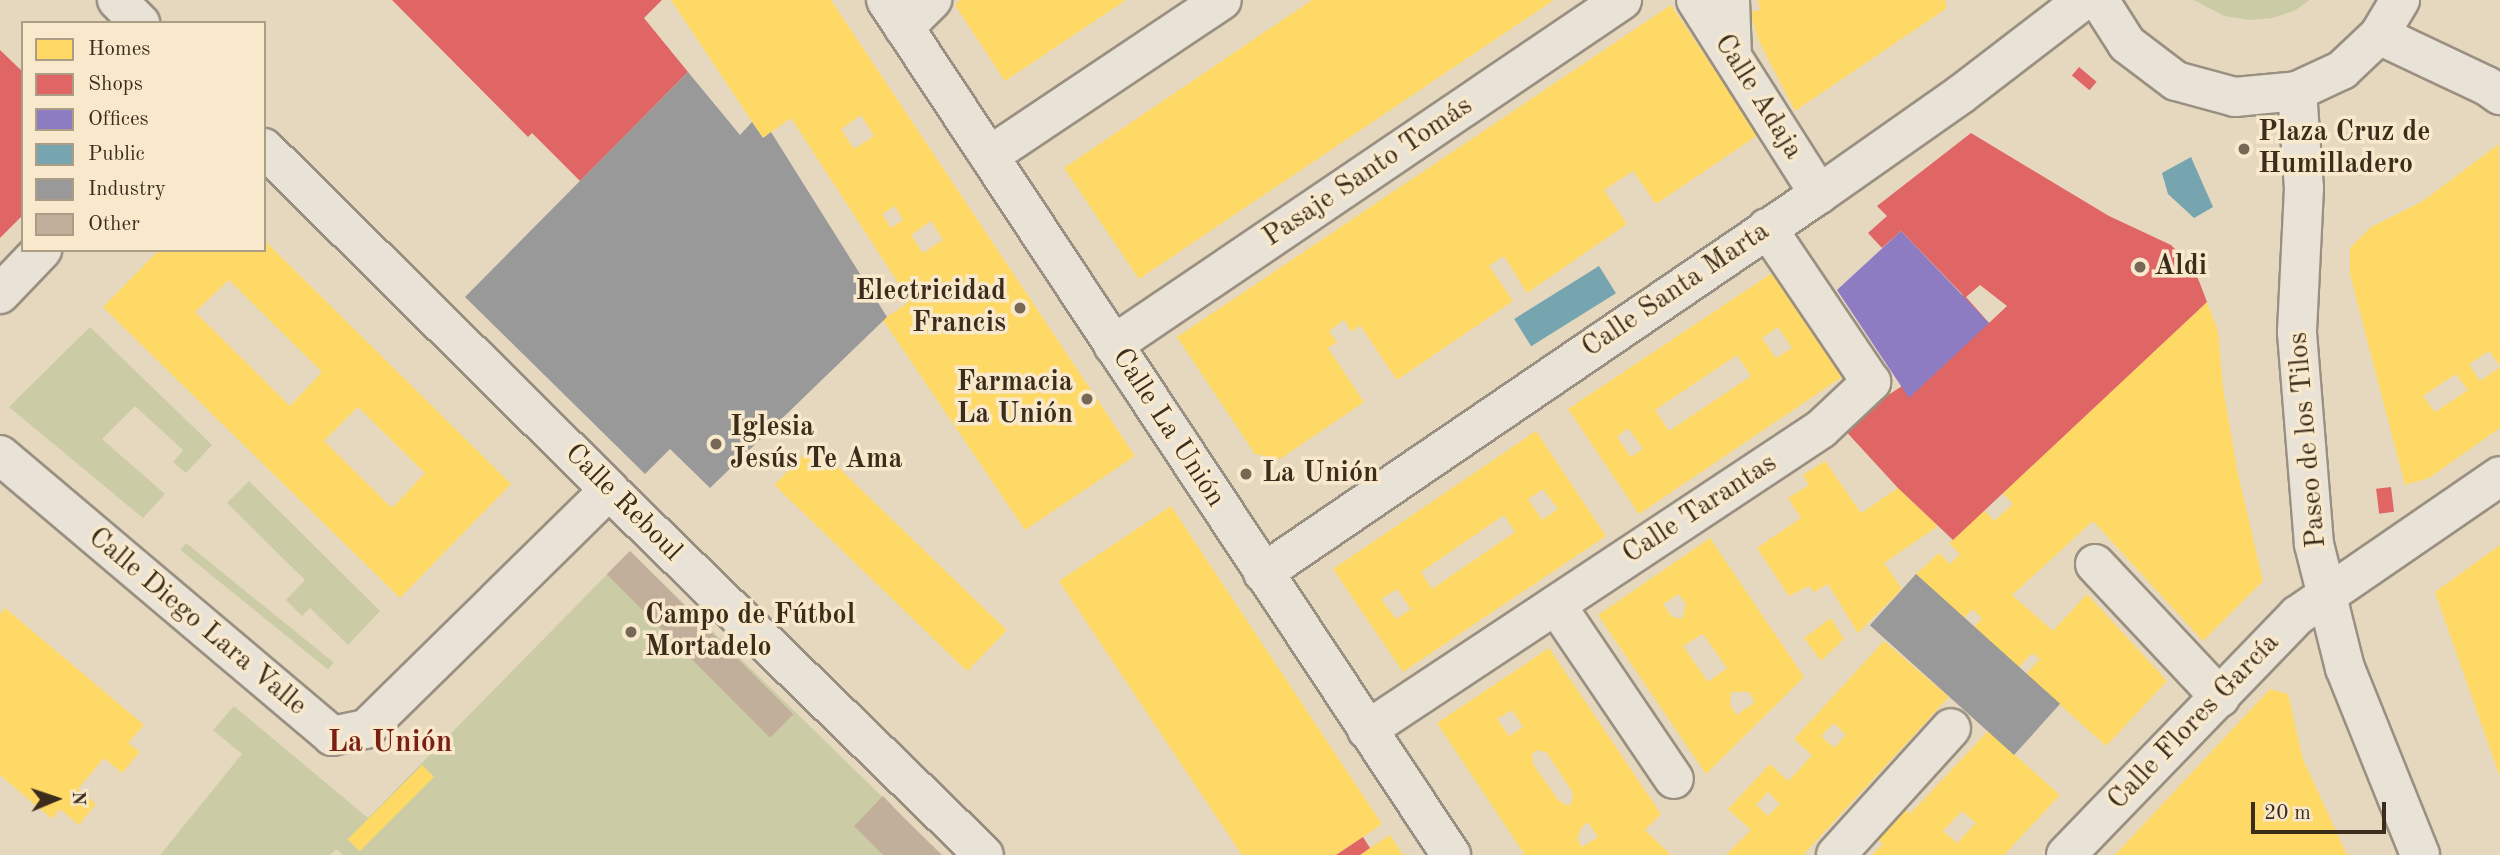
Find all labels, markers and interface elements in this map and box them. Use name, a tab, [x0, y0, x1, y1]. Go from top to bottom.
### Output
legend	[21, 21, 266, 252]
street label: Calle Adaja	[1706, 28, 1810, 166]
text: Homes	[88, 39, 150, 60]
text: Shops	[88, 74, 143, 95]
street label: Pasaje Santo Tomás	[1257, 89, 1479, 255]
text: Offices	[88, 109, 149, 130]
place label: Plaza Cruz de Humilladero	[2258, 116, 2430, 182]
marker: Plaza Cruz de Humilladero	[2236, 141, 2252, 157]
text: Public	[88, 144, 145, 165]
text: Industry	[88, 179, 166, 200]
text: Other	[88, 214, 140, 235]
street label: Calle Santa Marta	[1576, 215, 1776, 365]
place label: Aldi	[2154, 250, 2207, 284]
marker: Aldi	[2132, 259, 2148, 275]
place label: Electricidad Francis	[855, 275, 1006, 341]
marker: Electricidad Francis	[1012, 300, 1028, 316]
street label: Paseo de los Tilos	[2282, 331, 2334, 549]
street label: Calle La Unión	[1104, 342, 1232, 514]
place label: Farmacia La Unión	[956, 366, 1073, 432]
marker: Farmacia La Unión	[1079, 391, 1095, 407]
place label: Iglesia Jesús Te Ama	[730, 411, 903, 477]
marker: Iglesia Jesús Te Ama	[708, 436, 724, 452]
street label: Calle Reboul	[557, 437, 689, 569]
street label: Calle Tarantas	[1617, 447, 1783, 571]
place label: La Unión	[1262, 457, 1379, 491]
marker: La Unión	[1236, 464, 1256, 484]
street label: Calle Diego Lara Valle	[81, 521, 313, 723]
place label: Campo de Fútbol Mortadelo	[645, 599, 855, 665]
marker: Campo de Fútbol Mortadelo	[623, 624, 639, 640]
street label: Calle Flores García	[2101, 627, 2287, 817]
district label: La Unión	[328, 725, 452, 761]
north arrow	[21, 764, 91, 834]
scale bar	[2255, 788, 2390, 832]
text: N	[68, 791, 87, 806]
text: 20 m	[2264, 803, 2311, 824]

